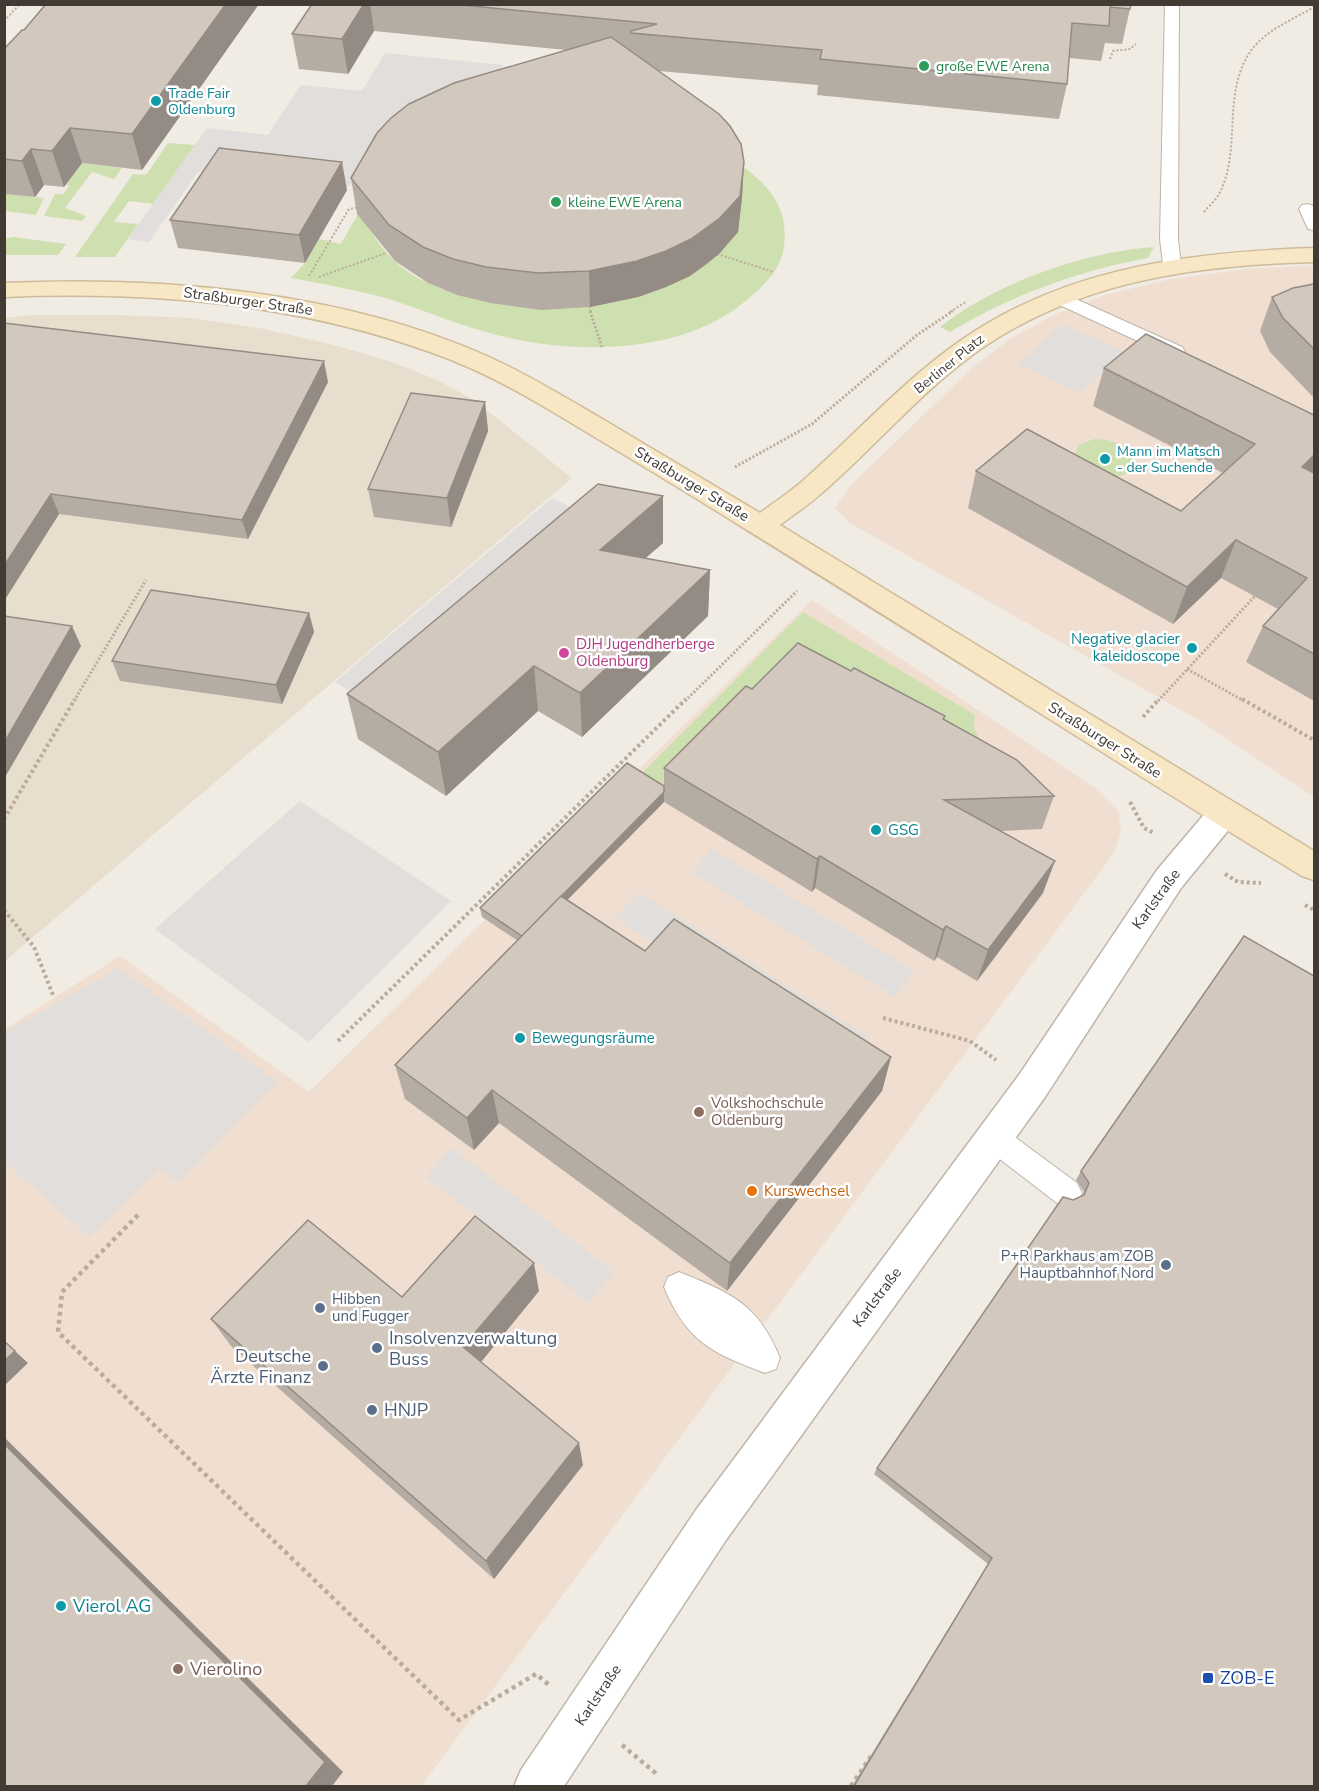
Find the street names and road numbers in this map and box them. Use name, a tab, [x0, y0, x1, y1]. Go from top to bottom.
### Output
street label: Straßburger Straße	[182, 282, 314, 320]
street label: Berliner Platz	[910, 330, 988, 398]
street label: Straßburger Straße	[631, 442, 753, 526]
street label: Straßburger Straße	[1044, 697, 1166, 783]
street label: Karlstraße	[1127, 865, 1185, 933]
street label: Karlstraße	[848, 1263, 906, 1331]
street label: Karlstraße	[570, 1660, 626, 1730]

